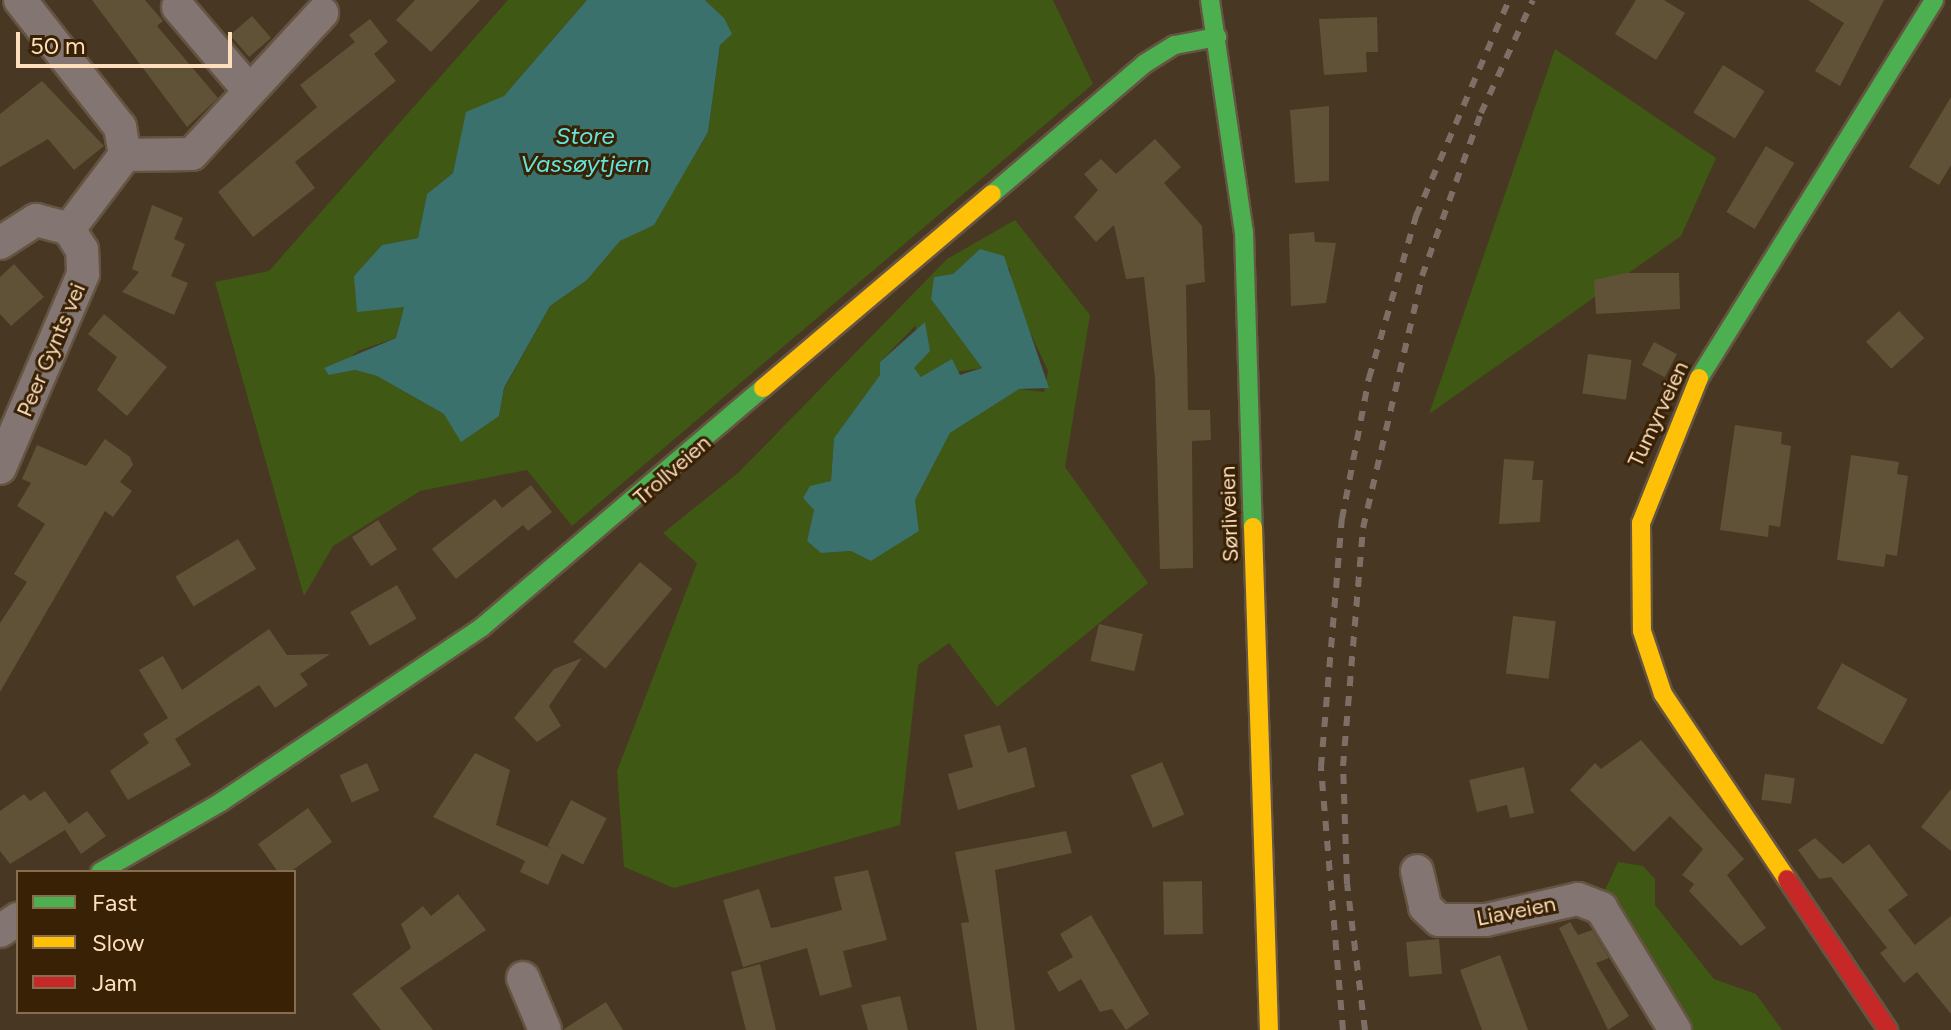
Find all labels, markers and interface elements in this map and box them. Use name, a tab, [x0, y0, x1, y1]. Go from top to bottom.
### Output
scale bar	[20, 16, 236, 66]
text: 50 m	[30, 31, 86, 60]
water label: Store Vassøytjern	[521, 122, 649, 178]
street label: Peer Gynts vei	[11, 279, 91, 421]
street label: Tumyrveien	[1622, 357, 1694, 471]
street label: Trollveien	[628, 429, 716, 511]
street label: Sørliveien	[1214, 465, 1244, 563]
legend	[16, 870, 296, 1014]
text: Fast	[92, 888, 137, 917]
street label: Liaveien	[1474, 890, 1558, 932]
text: Slow	[92, 928, 144, 957]
text: Jam	[92, 968, 137, 997]

